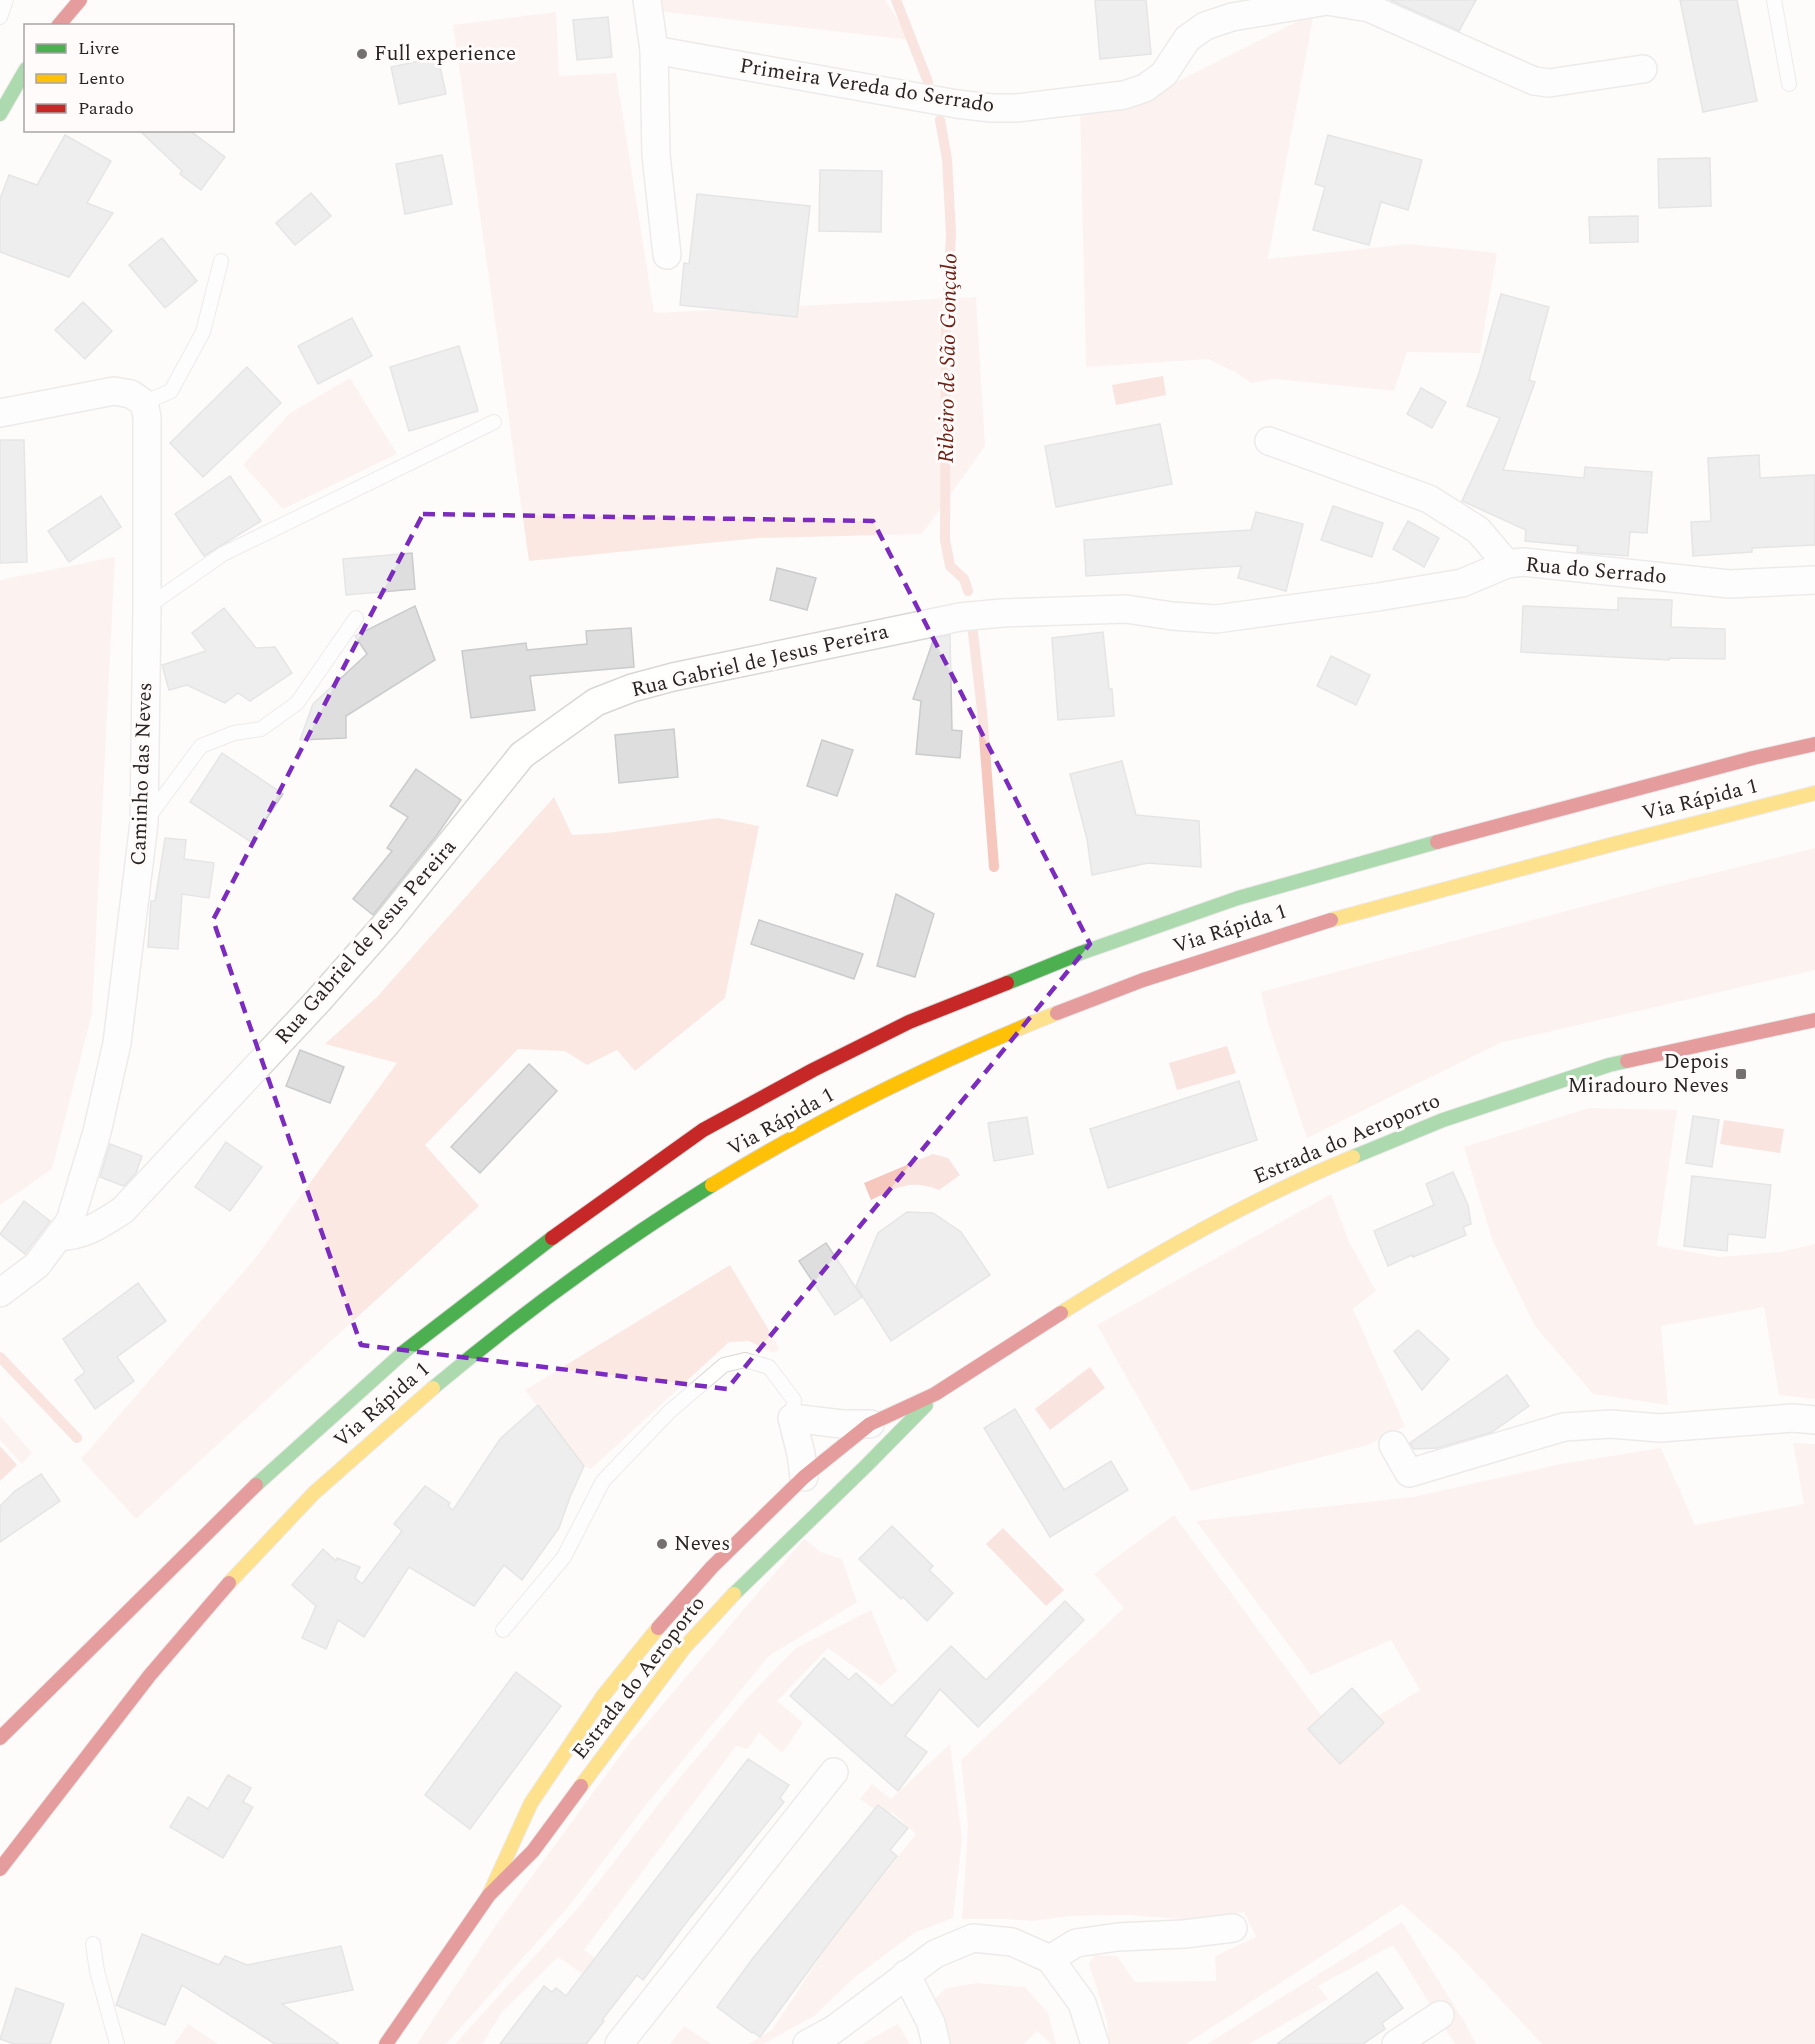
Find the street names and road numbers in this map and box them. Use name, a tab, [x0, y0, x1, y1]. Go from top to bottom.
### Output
street label: Primeira Vereda do Serrado	[737, 50, 997, 122]
street label: Rua do Serrado	[1524, 549, 1668, 593]
street label: Rua Gabriel de Jesus Pereira	[628, 616, 892, 706]
street label: Caminho das Neves	[123, 682, 161, 866]
street label: Via Rápida 1	[1639, 770, 1761, 830]
street label: Rua Gabriel de Jesus Pereira	[268, 832, 465, 1052]
street label: Via Rápida 1	[1169, 896, 1291, 962]
street label: Via Rápida 1	[722, 1079, 840, 1165]
street label: Estrada do Aeroporto	[1249, 1085, 1445, 1193]
street label: Via Rápida 1	[327, 1354, 437, 1456]
street label: Estrada do Aeroporto	[565, 1589, 713, 1767]

